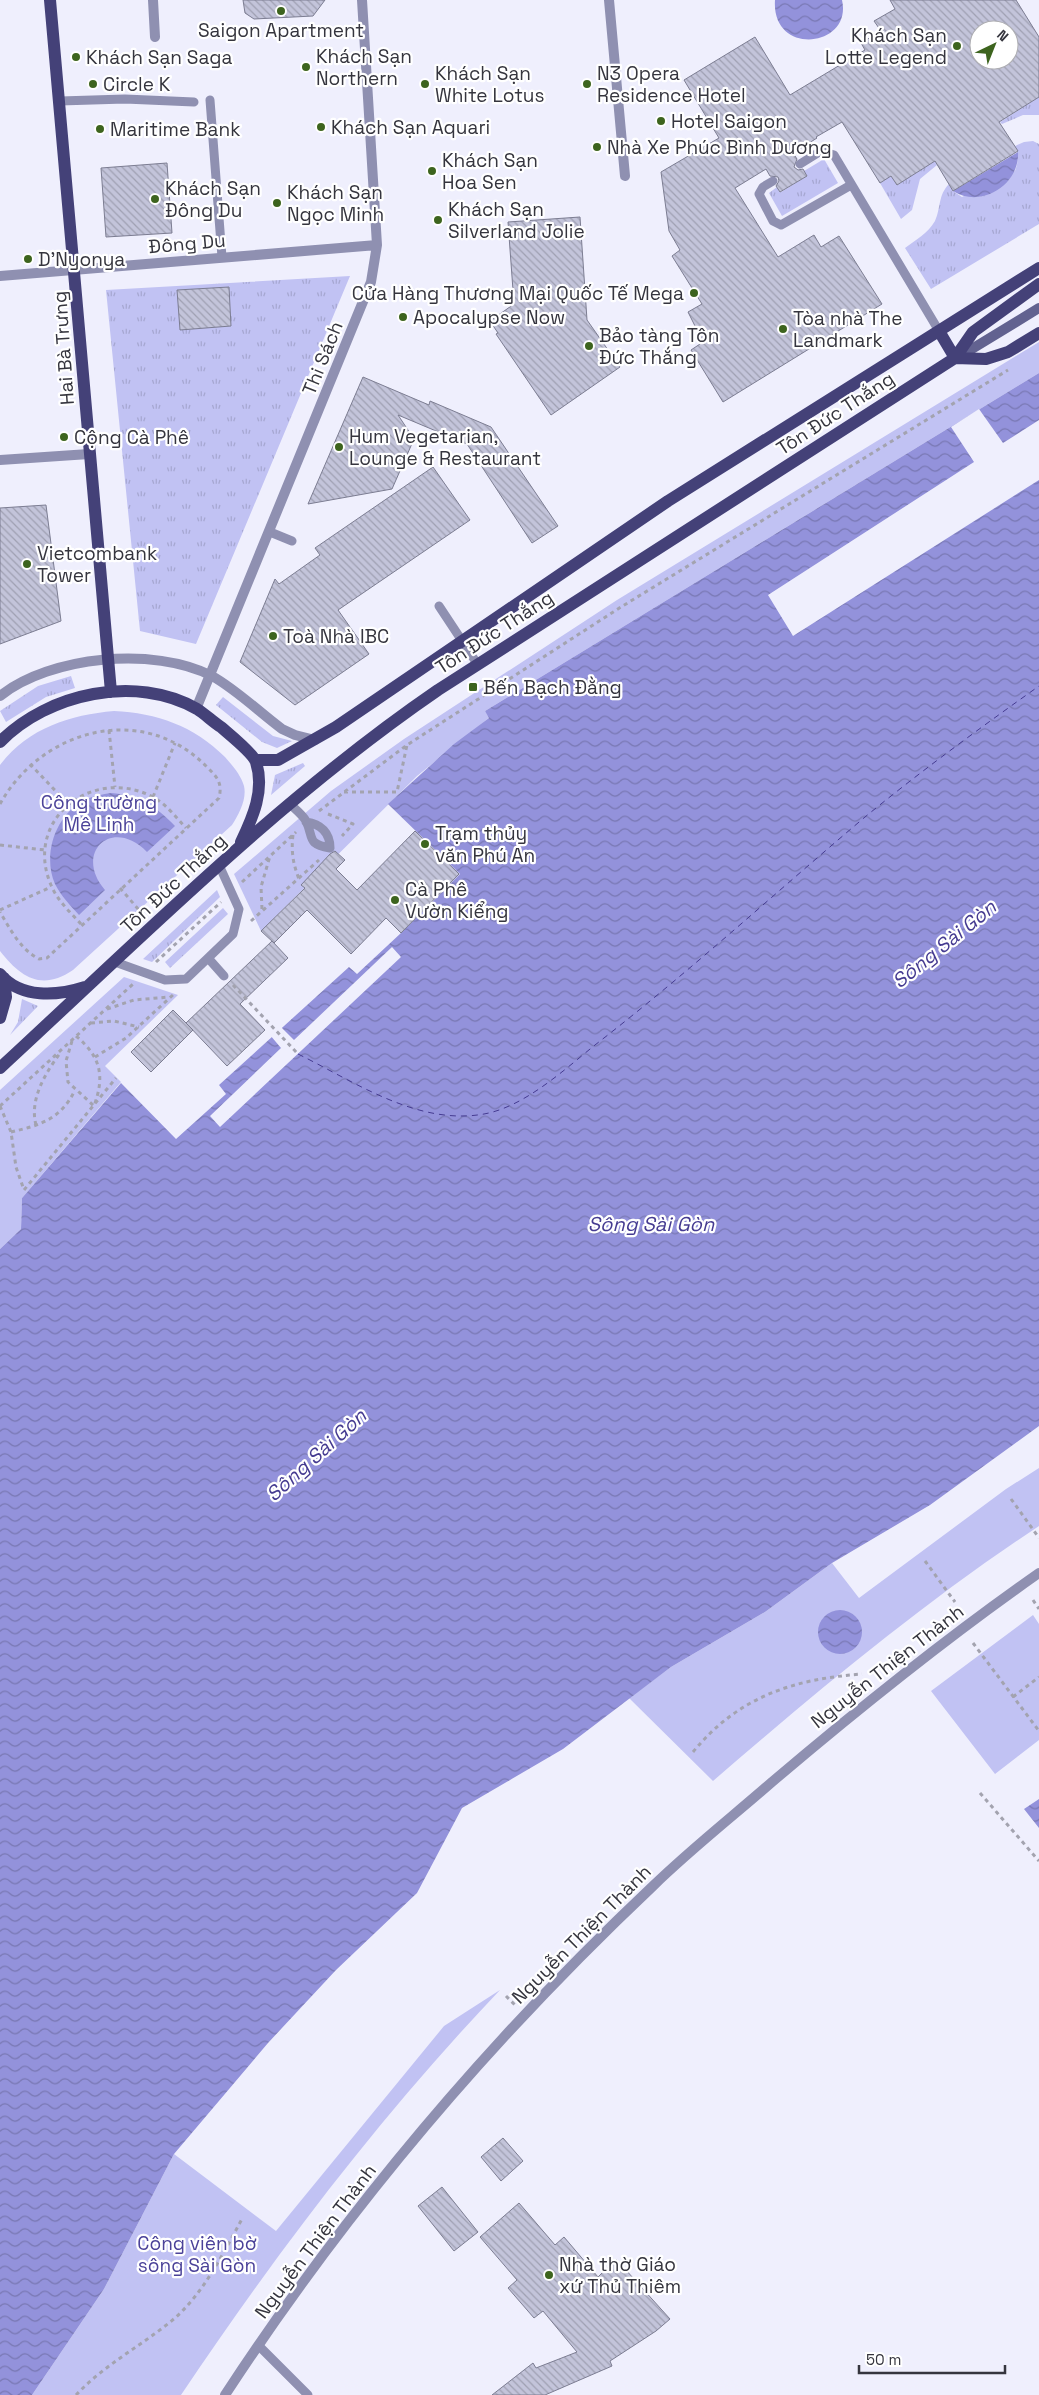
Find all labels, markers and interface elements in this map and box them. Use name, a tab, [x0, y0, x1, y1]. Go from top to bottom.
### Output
marker: Saigon Apartment	[275, 5, 287, 17]
place label: Saigon Apartment	[198, 18, 364, 43]
north arrow	[969, 20, 1019, 70]
place label: Khách Sạn Lotte Legend	[825, 23, 947, 70]
text: N	[993, 26, 1012, 45]
marker: Khách Sạn Lotte Legend	[951, 40, 963, 52]
place label: Khách Sạn Northern	[316, 44, 412, 91]
place label: Khách Sạn Saga	[86, 45, 232, 70]
marker: Khách Sạn Saga	[70, 51, 82, 63]
marker: Khách Sạn Northern	[300, 61, 312, 73]
place label: Khách Sạn White Lotus	[435, 61, 545, 108]
place label: N3 Opera Residence Hotel	[597, 61, 746, 108]
place label: Circle K	[103, 72, 171, 97]
marker: Circle K	[87, 78, 99, 90]
marker: Khách Sạn White Lotus	[419, 78, 431, 90]
marker: N3 Opera Residence Hotel	[581, 78, 593, 90]
place label: Hotel Saigon	[671, 109, 787, 134]
place label: Khách Sạn Aquari	[331, 115, 490, 140]
marker: Hotel Saigon	[655, 115, 667, 127]
place label: Maritime Bank	[110, 117, 240, 142]
marker: Khách Sạn Aquari	[315, 121, 327, 133]
marker: Maritime Bank	[94, 123, 106, 135]
place label: Nhà Xe Phúc Bình Dương	[607, 135, 832, 160]
marker: Nhà Xe Phúc Bình Dương	[591, 141, 603, 153]
place label: Khách Sạn Hoa Sen	[442, 148, 538, 195]
marker: Khách Sạn Hoa Sen	[426, 165, 438, 177]
place label: Khách Sạn Đông Du	[165, 176, 261, 223]
place label: Khách Sạn Ngọc Minh	[287, 180, 384, 227]
marker: Khách Sạn Đông Du	[149, 193, 161, 205]
marker: Khách Sạn Ngọc Minh	[271, 197, 283, 209]
place label: Khách Sạn Silverland Jolie	[448, 197, 585, 244]
marker: Khách Sạn Silverland Jolie	[432, 214, 444, 226]
street label: Đông Du	[147, 228, 227, 259]
place label: D'Nyonya	[38, 247, 125, 272]
marker: D'Nyonya	[22, 253, 34, 265]
place label: Cửa Hàng Thương Mại Quốc Tế Mega	[352, 281, 684, 306]
marker: Cửa Hàng Thương Mại Quốc Tế Mega	[688, 287, 700, 299]
street label: Hai Bà Trưng	[47, 290, 80, 406]
place label: Apocalypse Now	[413, 305, 565, 330]
place label: Tòa nhà The Landmark	[793, 306, 903, 353]
marker: Apocalypse Now	[397, 311, 409, 323]
street label: Thi Sách	[296, 317, 349, 399]
place label: Bảo tàng Tôn Đức Thắng	[599, 323, 719, 370]
marker: Tòa nhà The Landmark	[777, 323, 789, 335]
marker: Bảo tàng Tôn Đức Thắng	[583, 340, 595, 352]
street label: Tôn Đức Thắng	[772, 366, 899, 461]
place label: Hum Vegetarian, Lounge & Restaurant	[349, 424, 541, 471]
place label: Cộng Cà Phê	[74, 425, 189, 450]
marker: Cộng Cà Phê	[58, 431, 70, 443]
marker: Hum Vegetarian, Lounge & Restaurant	[333, 441, 345, 453]
place label: Vietcombank Tower	[37, 541, 157, 588]
marker: Vietcombank Tower	[21, 558, 33, 570]
street label: Tôn Đức Thắng	[431, 585, 558, 680]
place label: Toà Nhà IBC	[283, 624, 389, 649]
marker: Toà Nhà IBC	[267, 630, 279, 642]
place label: Bến Bạch Đằng	[483, 675, 622, 700]
marker: Bến Bạch Đằng	[467, 681, 479, 693]
park label: Công trường Mê Linh	[41, 790, 157, 837]
place label: Trạm thủy văn Phú An	[435, 821, 535, 868]
street label: Tôn Đức Thắng	[115, 828, 231, 939]
marker: Trạm thủy văn Phú An	[419, 838, 431, 850]
place label: Cà Phê Vườn Kiểng	[405, 877, 509, 924]
marker: Cà Phê Vườn Kiểng	[389, 894, 401, 906]
water label: Sông Sài Gòn	[887, 894, 1002, 994]
water label: Sông Sài Gòn	[588, 1211, 715, 1237]
water label: Sông Sài Gòn	[260, 1403, 372, 1507]
street label: Nguyễn Thiện Thành	[806, 1599, 969, 1734]
street label: Nguyễn Thiện Thành	[506, 1859, 656, 2009]
street label: Nguyễn Thiện Thành	[249, 2159, 382, 2324]
park label: Công viên bờ sông Sài Gòn	[137, 2231, 257, 2278]
place label: Nhà thờ Giáo xứ Thủ Thiêm	[559, 2252, 681, 2299]
marker: Nhà thờ Giáo xứ Thủ Thiêm	[543, 2269, 555, 2281]
scale bar	[859, 2342, 1005, 2374]
text: 50 m	[866, 2350, 901, 2369]

